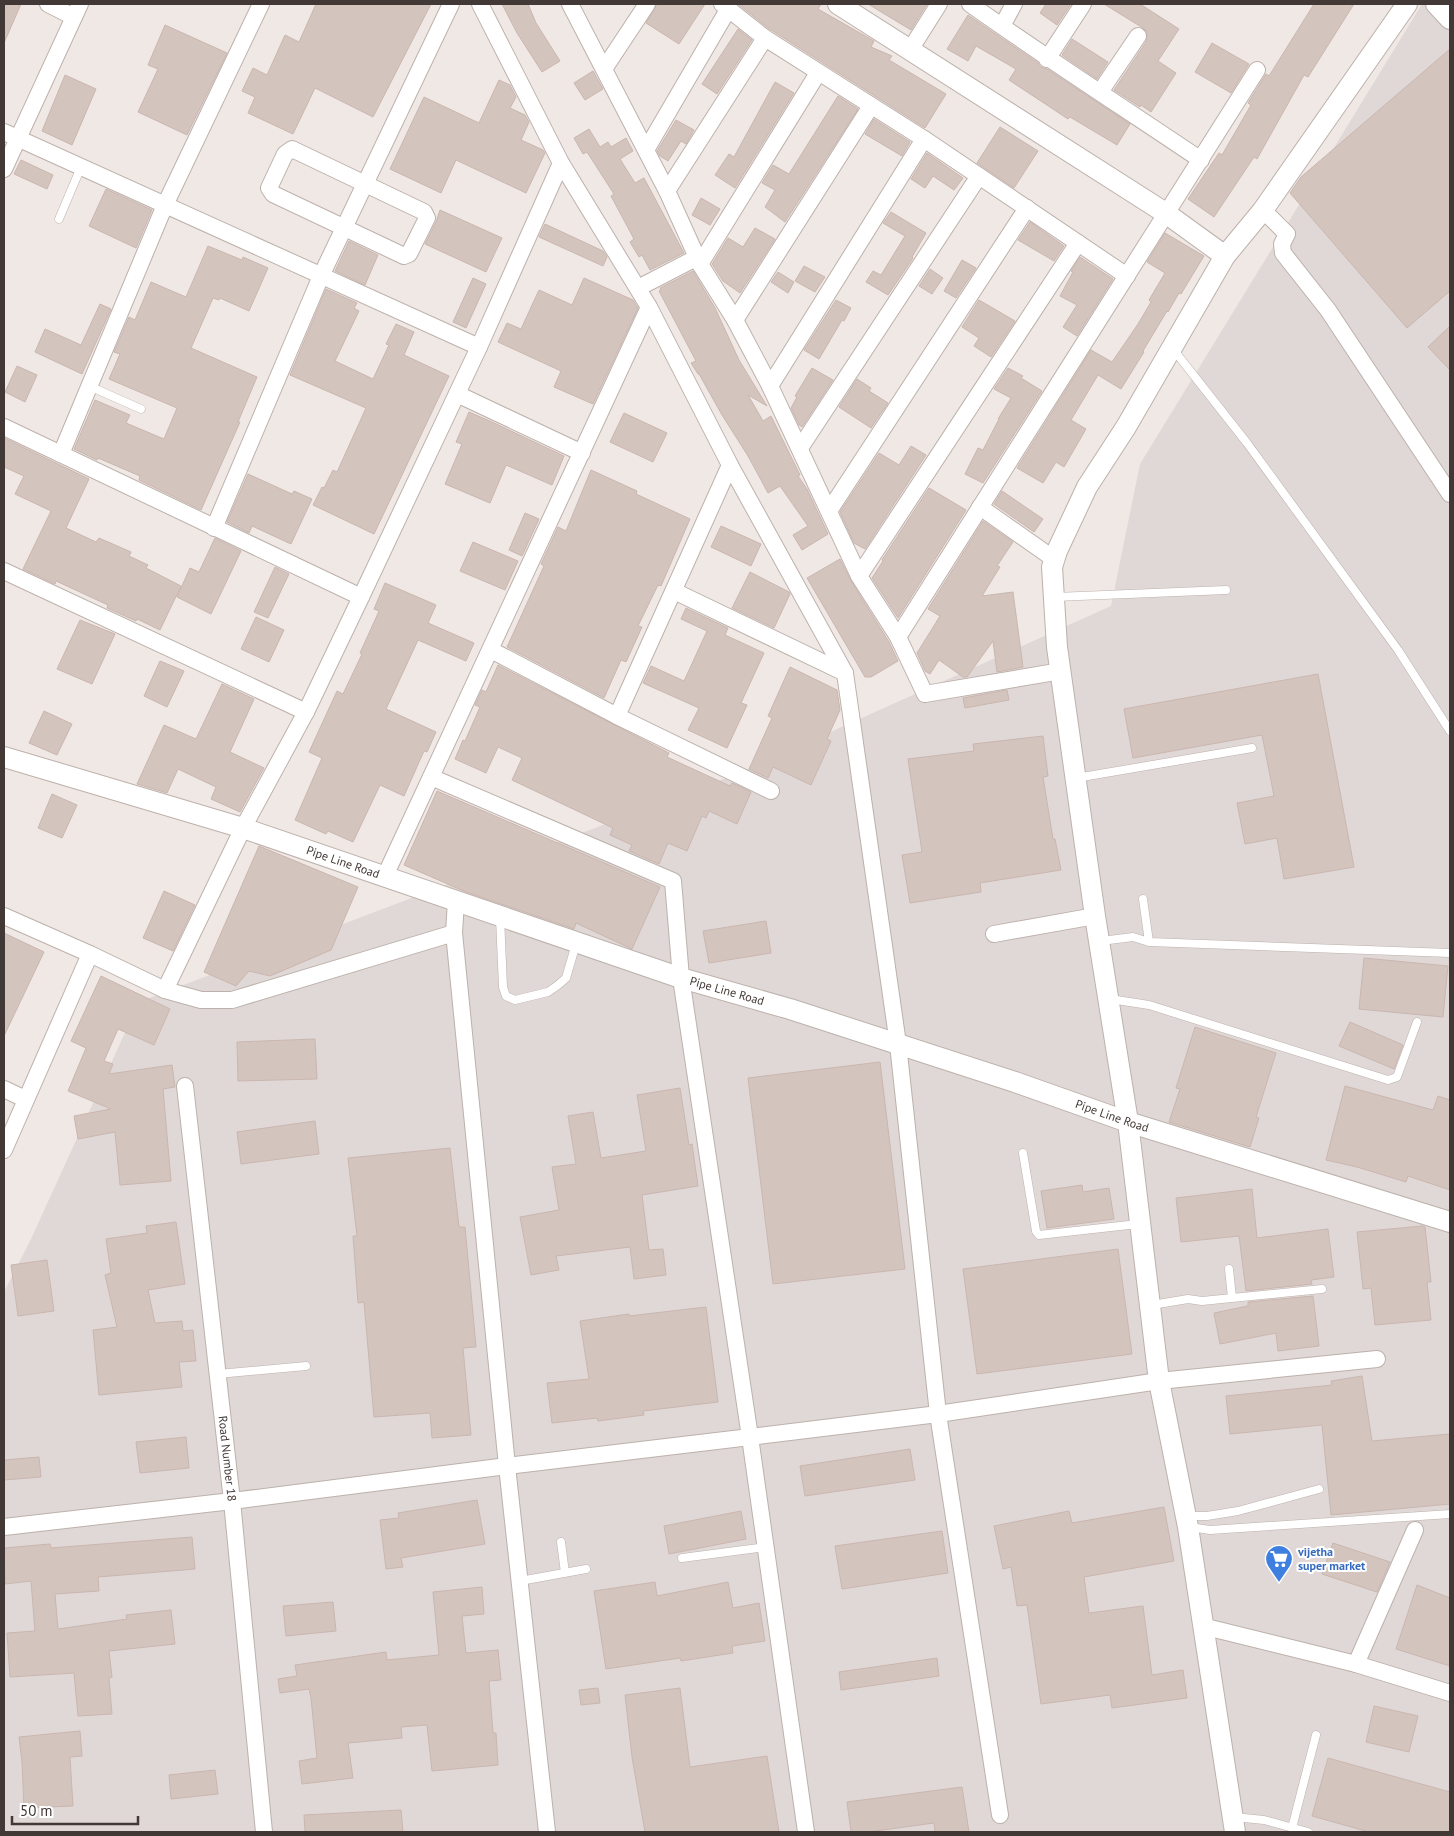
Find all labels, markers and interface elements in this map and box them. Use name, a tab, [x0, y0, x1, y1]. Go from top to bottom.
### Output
street label: Pipe Line Road	[304, 842, 382, 881]
street label: Pipe Line Road	[688, 973, 766, 1008]
street label: Pipe Line Road	[1074, 1096, 1151, 1135]
street label: Road Number 18	[215, 1415, 240, 1502]
supermarket icon: vijetha super market	[1264, 1544, 1294, 1583]
place label: vijetha super market	[1297, 1544, 1366, 1573]
scale bar	[12, 1794, 139, 1826]
text: 50 m	[20, 1801, 53, 1820]

